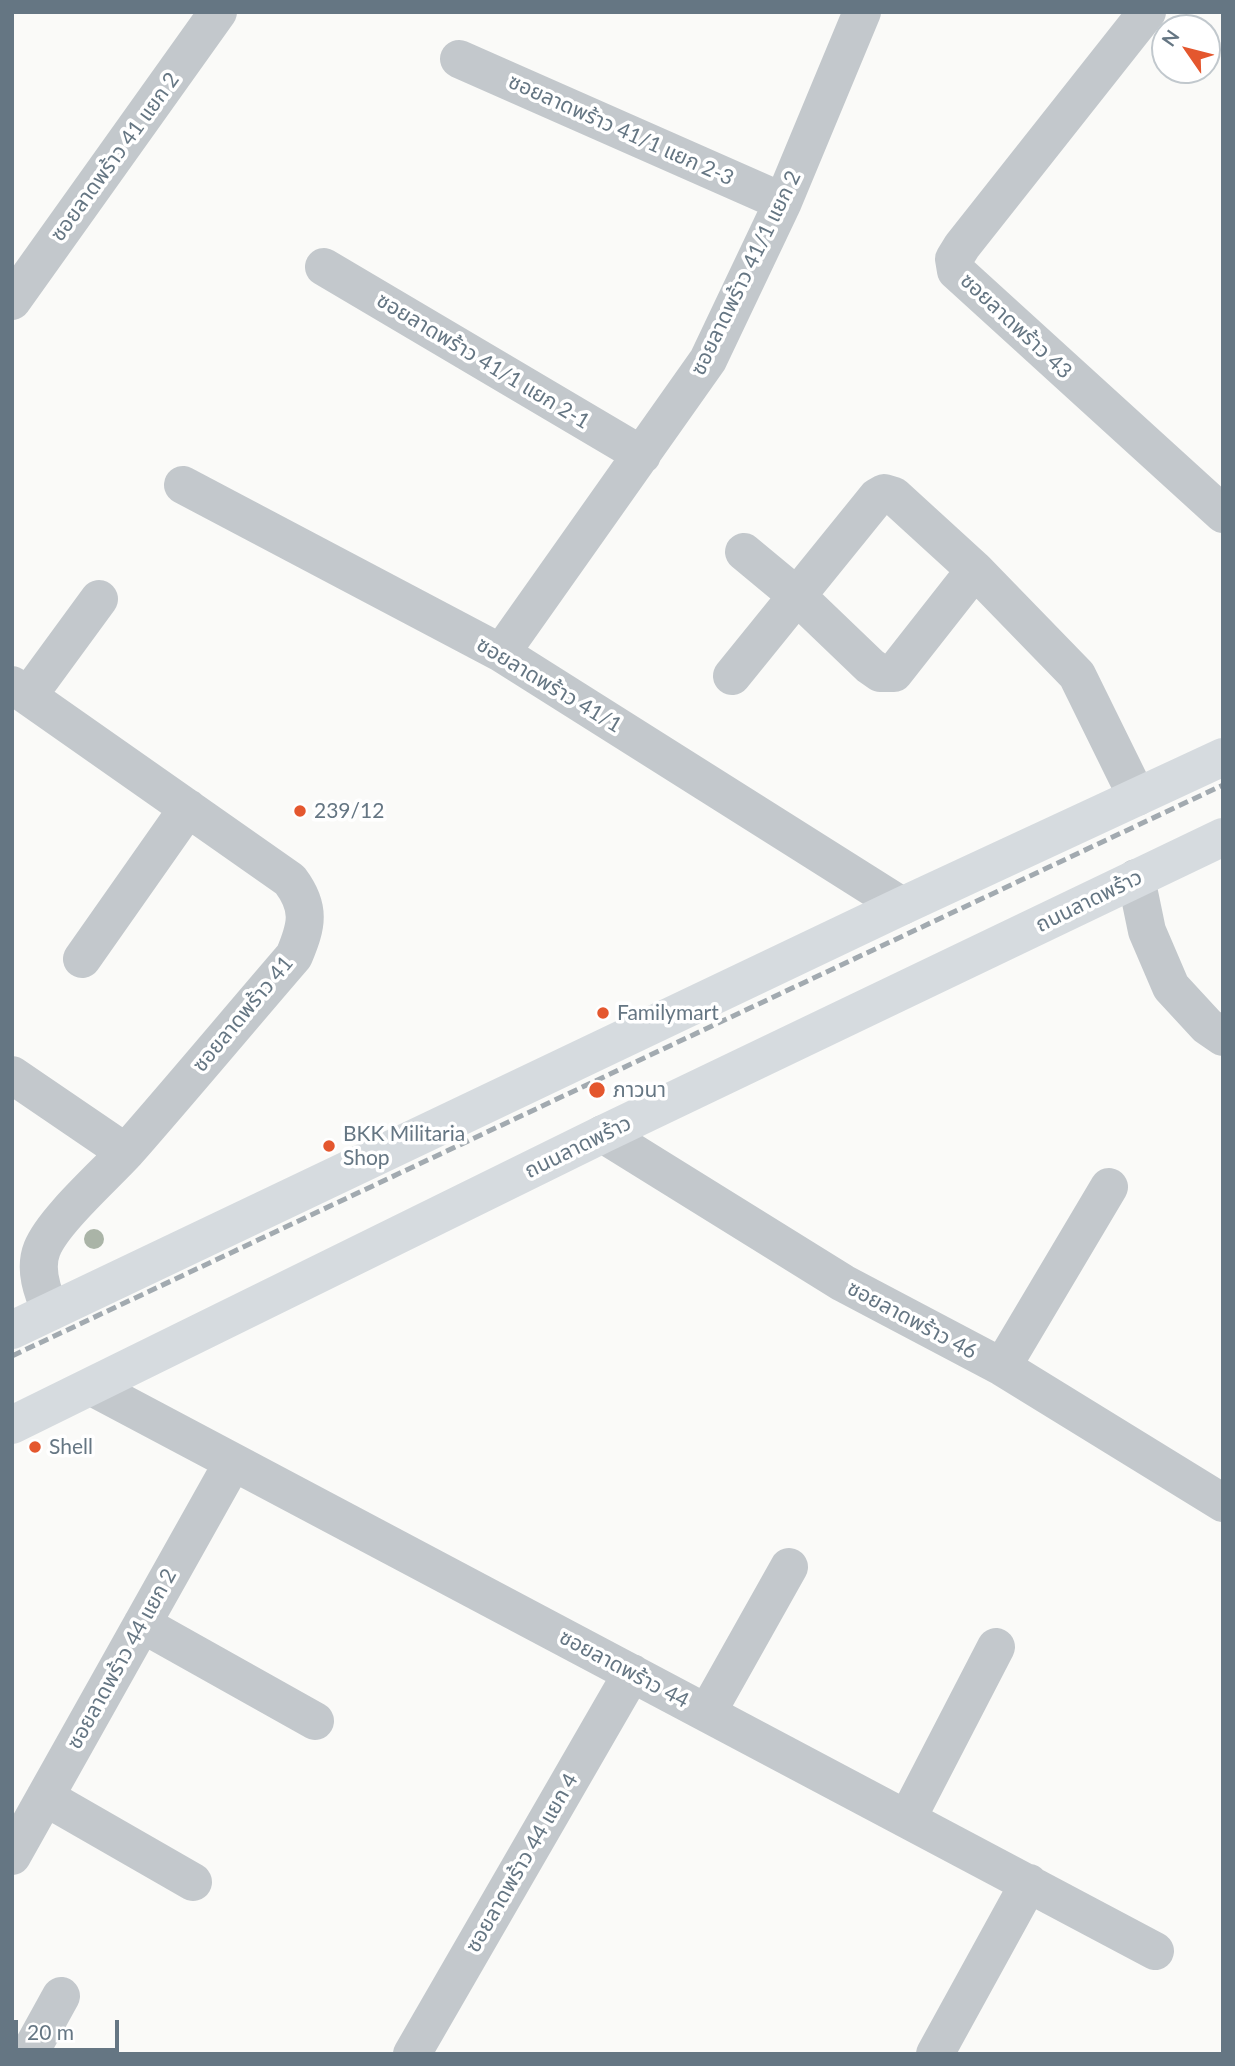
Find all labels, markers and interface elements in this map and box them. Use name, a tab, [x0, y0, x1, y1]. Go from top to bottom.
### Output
north arrow	[1151, 14, 1221, 84]
text: N	[1156, 25, 1184, 50]
street label: ซอยลาดพร้าว 41 แยก 2	[45, 68, 185, 246]
street label: ซอยลาดพร้าว 41/1 แยก 2-3	[504, 69, 738, 191]
street label: ซอยลาดพร้าว 41/1 แยก 2	[686, 167, 806, 379]
street label: ซอยลาดพร้าว 43	[955, 268, 1077, 384]
street label: ซอยลาดพร้าว 41/1 แยก 2-1	[372, 287, 594, 435]
street label: ซอยลาดพร้าว 41/1	[472, 632, 626, 738]
place label: 239/12	[314, 798, 384, 824]
marker: 239/12	[292, 803, 308, 819]
street label: ถนนลาดพร้าว	[1032, 864, 1146, 938]
street label: ซอยลาดพร้าว 41	[187, 951, 299, 1077]
place label: Familymart	[617, 1000, 719, 1026]
marker: Familymart	[595, 1005, 611, 1021]
place label: ภาวนา	[613, 1077, 666, 1103]
marker: ภาวนา	[587, 1080, 607, 1100]
street label: ถนนลาดพร้าว	[521, 1110, 635, 1184]
place label: BKK Militaria Shop	[343, 1121, 465, 1171]
marker: BKK Militaria Shop	[321, 1138, 337, 1154]
street label: ซอยลาดพร้าว 46	[843, 1275, 981, 1365]
place label: Shell	[49, 1434, 93, 1460]
marker: Shell	[27, 1439, 43, 1455]
street label: ซอยลาดพร้าว 44 แยก 2	[62, 1564, 182, 1754]
street label: ซอยลาดพร้าว 44	[555, 1624, 693, 1714]
street label: ซอยลาดพร้าว 44 แยก 4	[460, 1769, 584, 1957]
scale bar	[18, 2007, 122, 2050]
text: 20 m	[27, 2019, 74, 2044]

